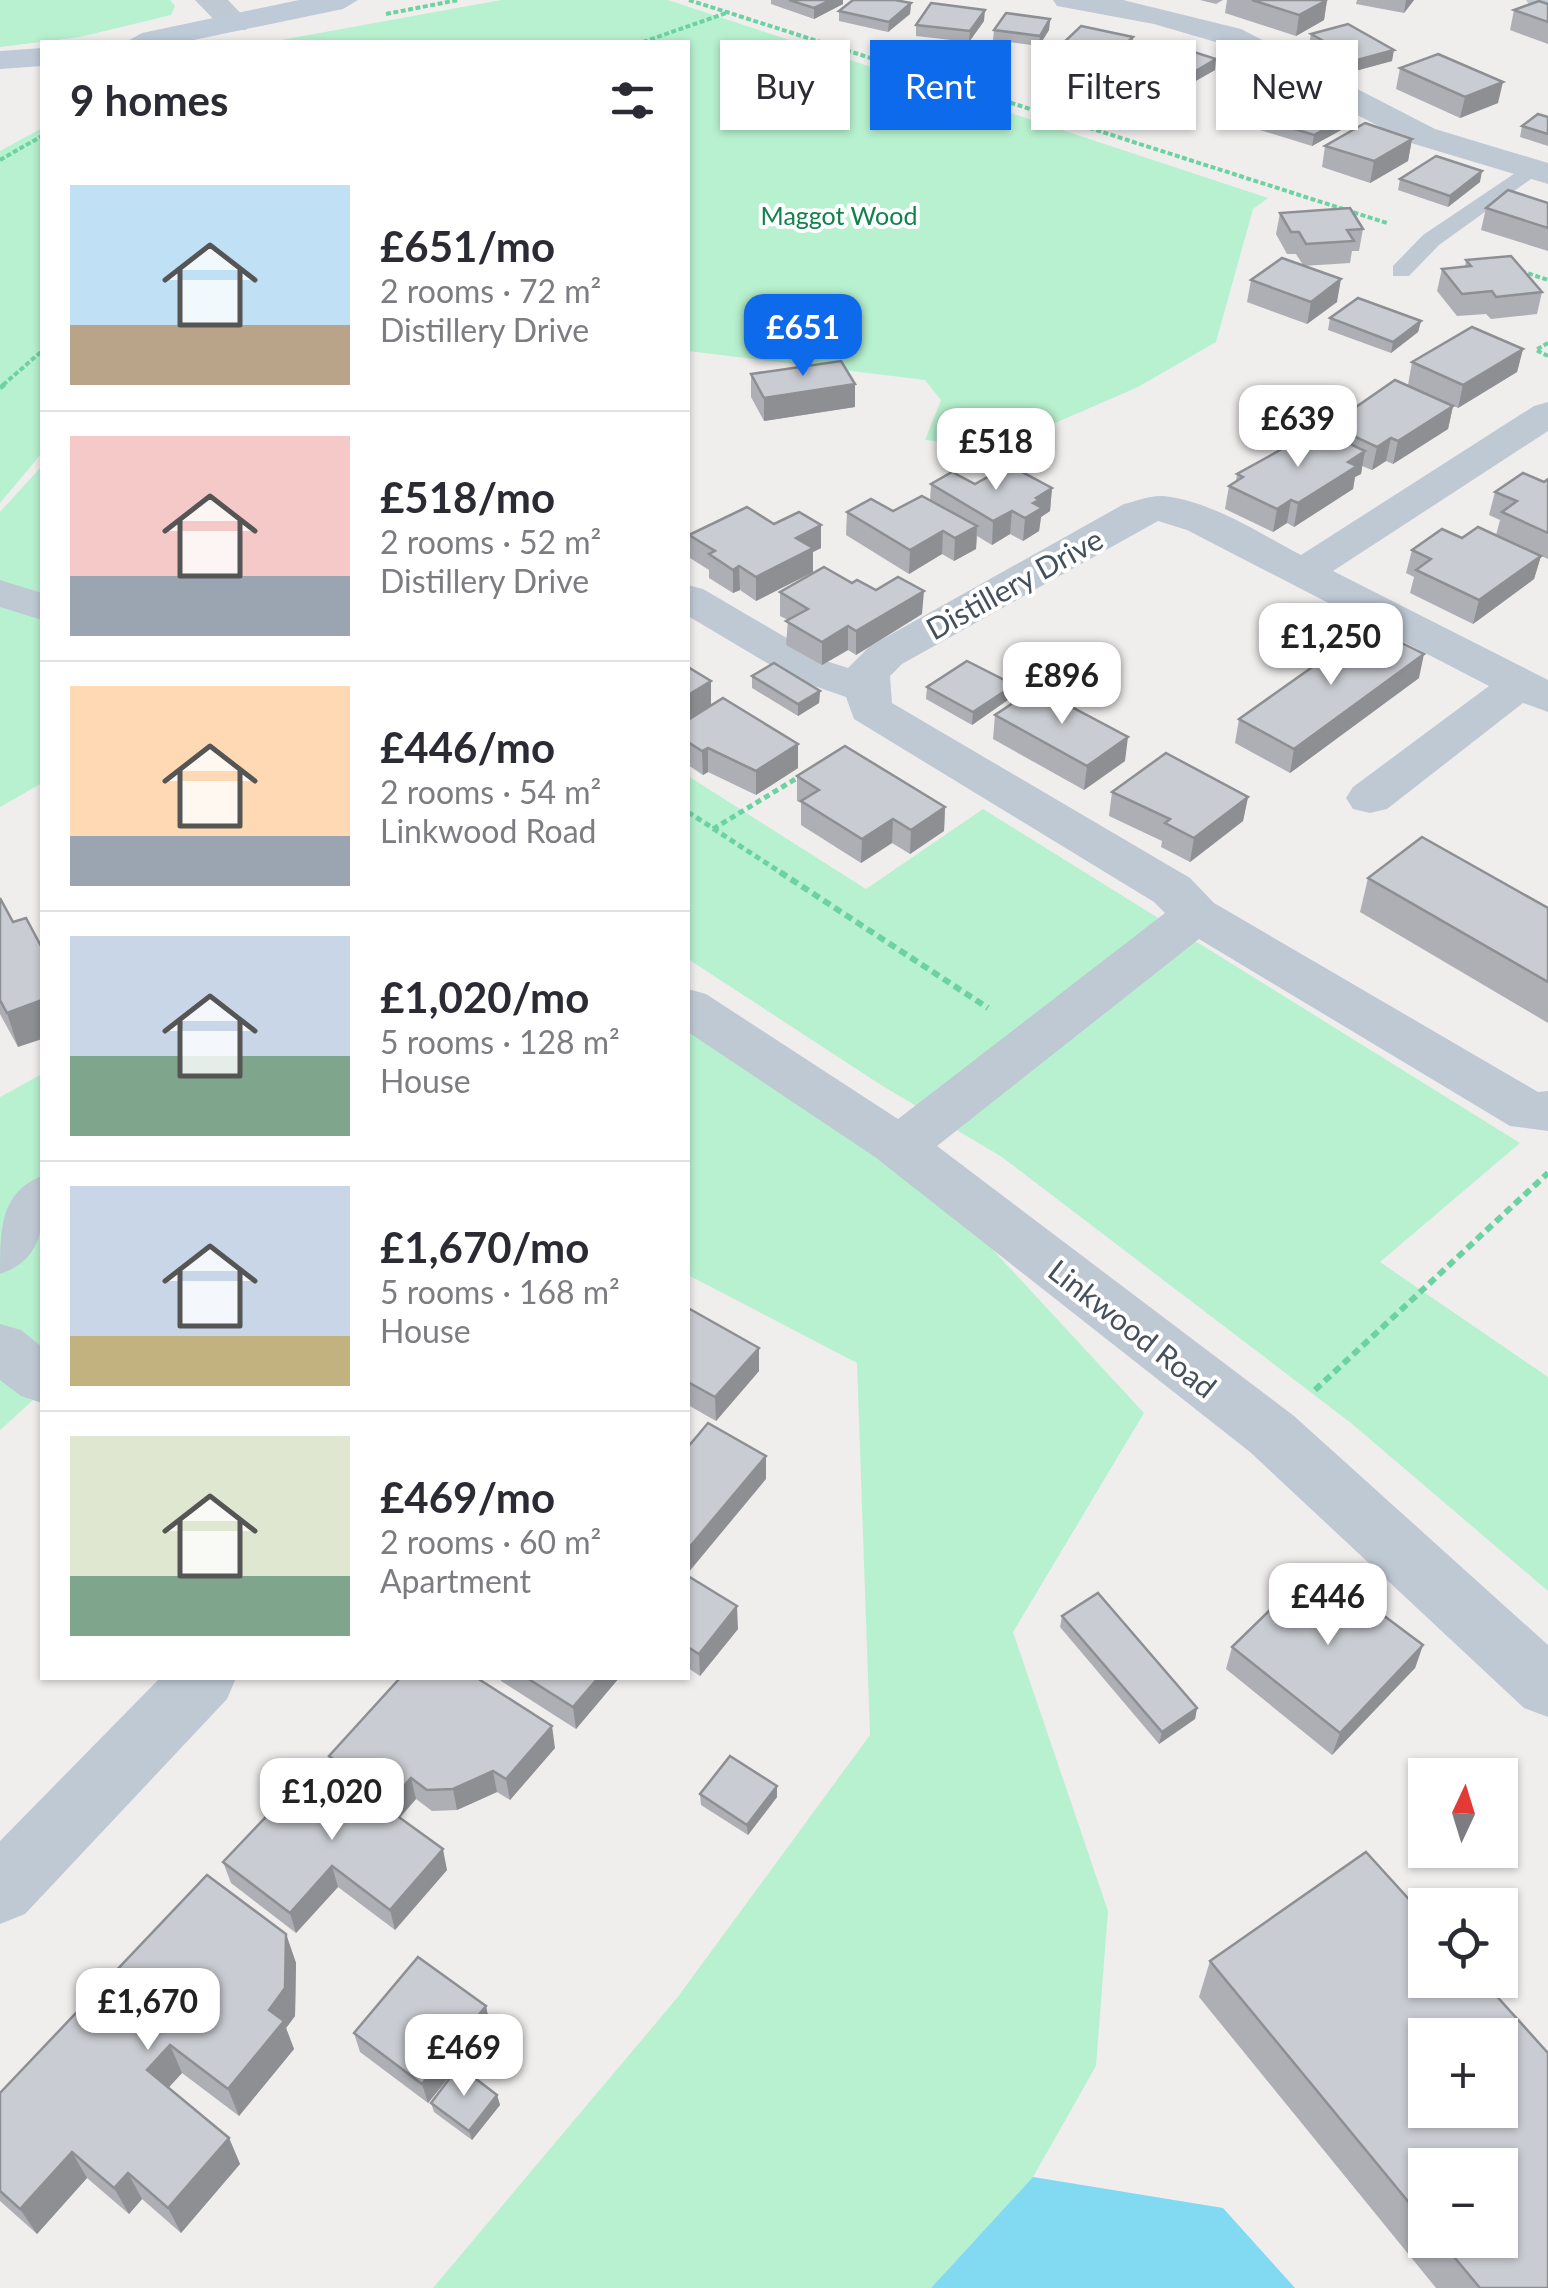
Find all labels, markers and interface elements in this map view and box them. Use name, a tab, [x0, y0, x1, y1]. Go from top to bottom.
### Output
chip: Buy	[720, 40, 850, 130]
chip: Rent	[870, 40, 1011, 130]
chip: Filters	[1031, 40, 1196, 130]
chip: New	[1216, 40, 1358, 130]
icon: filters	[605, 73, 660, 128]
text: 9 homes	[70, 75, 228, 125]
park label: Maggot Wood	[761, 200, 917, 230]
text: £651/mo	[380, 221, 555, 271]
icon: home	[150, 225, 270, 345]
text: 2 rooms · 72 m²	[380, 271, 601, 310]
pin: £651	[744, 294, 862, 379]
text: £651	[766, 307, 840, 346]
text: Distillery Drive	[380, 310, 589, 349]
pin: £639	[1239, 385, 1357, 470]
text: £639	[1261, 398, 1335, 437]
pin: £518	[937, 408, 1055, 493]
text: £518	[959, 421, 1033, 460]
text: £518/mo	[380, 472, 555, 522]
icon: home	[150, 476, 270, 596]
street label: Distillery Drive	[920, 520, 1108, 646]
text: 2 rooms · 52 m²	[380, 522, 601, 561]
text: Distillery Drive	[380, 561, 589, 600]
pin: £1,250	[1250, 603, 1412, 688]
text: £1,250	[1281, 616, 1381, 655]
pin: £896	[1003, 642, 1121, 727]
text: £896	[1025, 655, 1099, 694]
text: £446/mo	[380, 722, 555, 772]
icon: home	[150, 726, 270, 846]
text: 2 rooms · 54 m²	[380, 772, 601, 811]
text: Linkwood Road	[380, 811, 597, 850]
text: £1,020/mo	[380, 972, 589, 1022]
icon: home	[150, 976, 270, 1096]
text: 5 rooms · 128 m²	[380, 1022, 620, 1061]
text: House	[380, 1061, 471, 1100]
text: £1,670/mo	[380, 1222, 589, 1272]
icon: home	[150, 1226, 270, 1346]
street label: Linkwood Road	[1042, 1251, 1224, 1405]
text: 5 rooms · 168 m²	[380, 1272, 620, 1311]
text: House	[380, 1311, 471, 1350]
text: £469/mo	[380, 1472, 555, 1522]
icon: home	[150, 1476, 270, 1596]
text: 2 rooms · 60 m²	[380, 1522, 601, 1561]
text: Apartment	[380, 1561, 531, 1600]
pin: £446	[1269, 1563, 1387, 1648]
text: £446	[1291, 1576, 1365, 1615]
pin: £1,020	[251, 1758, 413, 1843]
north arrow	[1408, 1758, 1518, 1868]
map controls	[1408, 1758, 1518, 2258]
text: £1,020	[282, 1771, 382, 1810]
button: locate	[1408, 1888, 1518, 1998]
pin: £1,670	[67, 1968, 229, 2053]
text: £1,670	[98, 1981, 198, 2020]
pin: £469	[405, 2014, 523, 2099]
button: +	[1408, 2018, 1518, 2128]
text: £469	[427, 2027, 501, 2066]
button: −	[1408, 2148, 1518, 2258]

